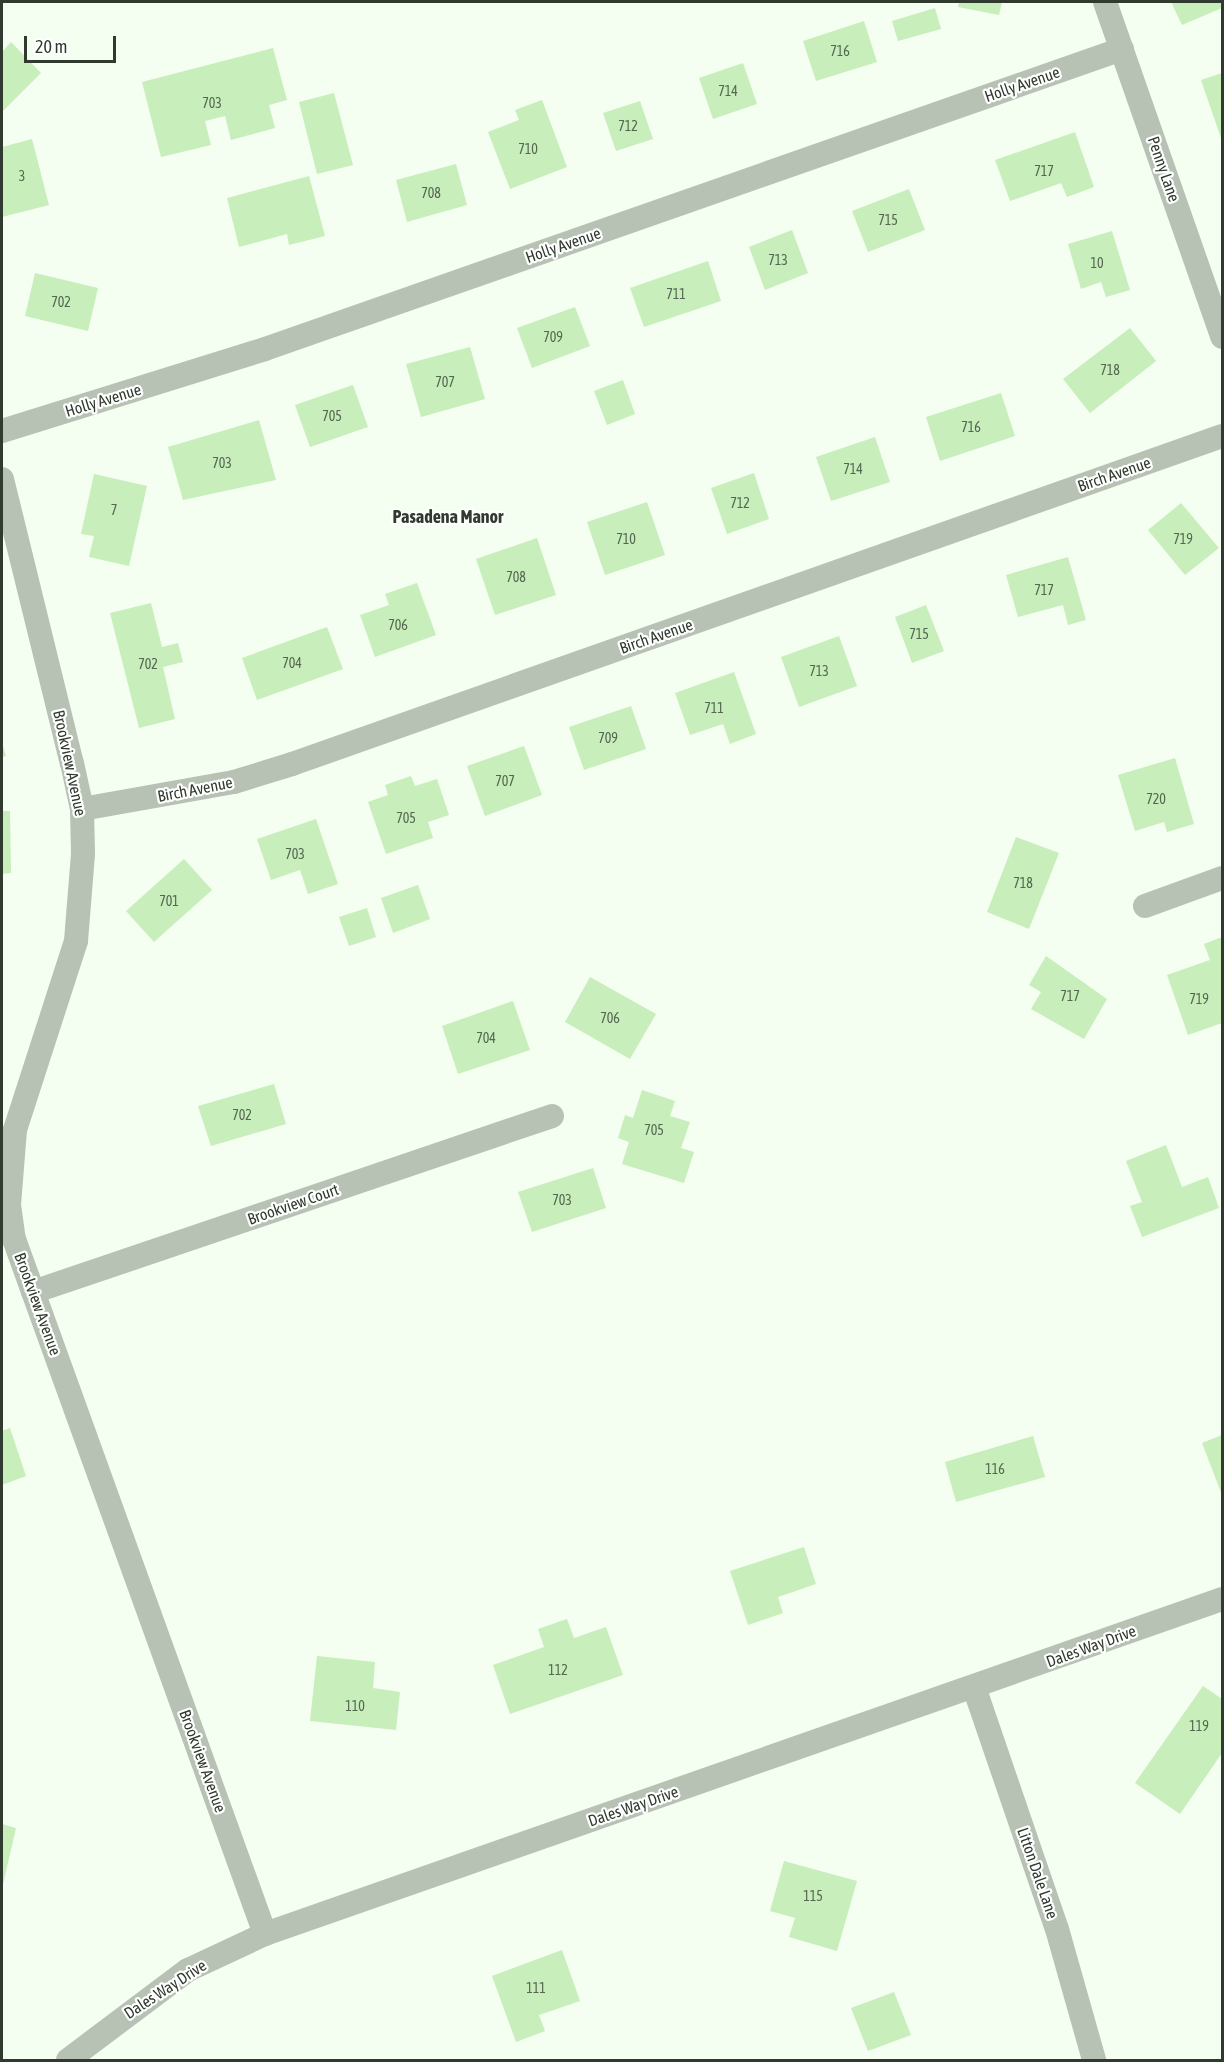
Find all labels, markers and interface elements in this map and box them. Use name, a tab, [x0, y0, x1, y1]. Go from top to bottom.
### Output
scale bar	[27, 24, 118, 62]
text: 20 m	[35, 36, 67, 57]
house number: 716	[830, 43, 850, 59]
street label: Holly Avenue	[982, 62, 1062, 106]
house number: 714	[718, 83, 738, 99]
house number: 703	[202, 95, 222, 111]
house number: 712	[618, 118, 638, 134]
street label: Penny Lane	[1144, 134, 1184, 204]
house number: 710	[518, 141, 538, 157]
house number: 717	[1034, 163, 1054, 179]
house number: 3	[19, 168, 25, 184]
house number: 708	[421, 185, 441, 201]
house number: 715	[878, 212, 898, 228]
street label: Holly Avenue	[523, 223, 603, 267]
house number: 713	[768, 252, 788, 268]
house number: 10	[1090, 255, 1104, 271]
house number: 711	[666, 286, 686, 302]
house number: 702	[51, 294, 71, 310]
house number: 709	[543, 329, 563, 345]
house number: 718	[1100, 362, 1120, 378]
house number: 707	[435, 374, 455, 390]
street label: Holly Avenue	[63, 379, 143, 421]
house number: 705	[322, 408, 342, 424]
house number: 716	[961, 419, 981, 435]
street label: Birch Avenue	[1075, 453, 1153, 495]
house number: 703	[212, 455, 232, 471]
house number: 714	[843, 461, 863, 477]
house number: 712	[730, 495, 750, 511]
house number: 7	[111, 502, 117, 518]
district label: Pasadena Manor	[393, 506, 503, 528]
house number: 710	[616, 531, 636, 547]
house number: 719	[1173, 531, 1193, 547]
house number: 708	[506, 569, 526, 585]
house number: 717	[1034, 582, 1054, 598]
street label: Birch Avenue	[617, 615, 695, 657]
house number: 706	[388, 617, 408, 633]
house number: 715	[909, 626, 929, 642]
house number: 704	[282, 655, 302, 671]
house number: 702	[138, 656, 158, 672]
house number: 713	[809, 663, 829, 679]
house number: 711	[704, 700, 724, 716]
street label: Brookview Avenue	[49, 708, 91, 818]
house number: 709	[598, 730, 618, 746]
street label: Birch Avenue	[156, 772, 234, 806]
house number: 707	[495, 773, 515, 789]
house number: 720	[1146, 791, 1166, 807]
house number: 705	[396, 810, 416, 826]
house number: 703	[285, 846, 305, 862]
house number: 718	[1013, 875, 1033, 891]
house number: 701	[159, 893, 179, 909]
house number: 717	[1060, 988, 1080, 1004]
house number: 719	[1189, 991, 1209, 1007]
house number: 706	[600, 1010, 620, 1026]
house number: 704	[476, 1030, 496, 1046]
house number: 702	[232, 1107, 252, 1123]
house number: 705	[644, 1122, 664, 1138]
street label: Brookview Court	[245, 1179, 341, 1229]
house number: 703	[552, 1192, 572, 1208]
street label: Brookview Avenue	[11, 1250, 65, 1358]
house number: 116	[985, 1461, 1005, 1477]
street label: Dales Way Drive	[1044, 1621, 1138, 1671]
house number: 112	[548, 1662, 568, 1678]
house number: 110	[345, 1698, 365, 1714]
street label: Brookview Avenue	[176, 1707, 230, 1815]
house number: 119	[1189, 1718, 1209, 1734]
street label: Dales Way Drive	[585, 1782, 681, 1830]
street label: Litton Dale Lane	[1013, 1825, 1063, 1921]
house number: 115	[803, 1888, 823, 1904]
street label: Dales Way Drive	[120, 1955, 210, 2023]
house number: 111	[526, 1980, 546, 1996]

